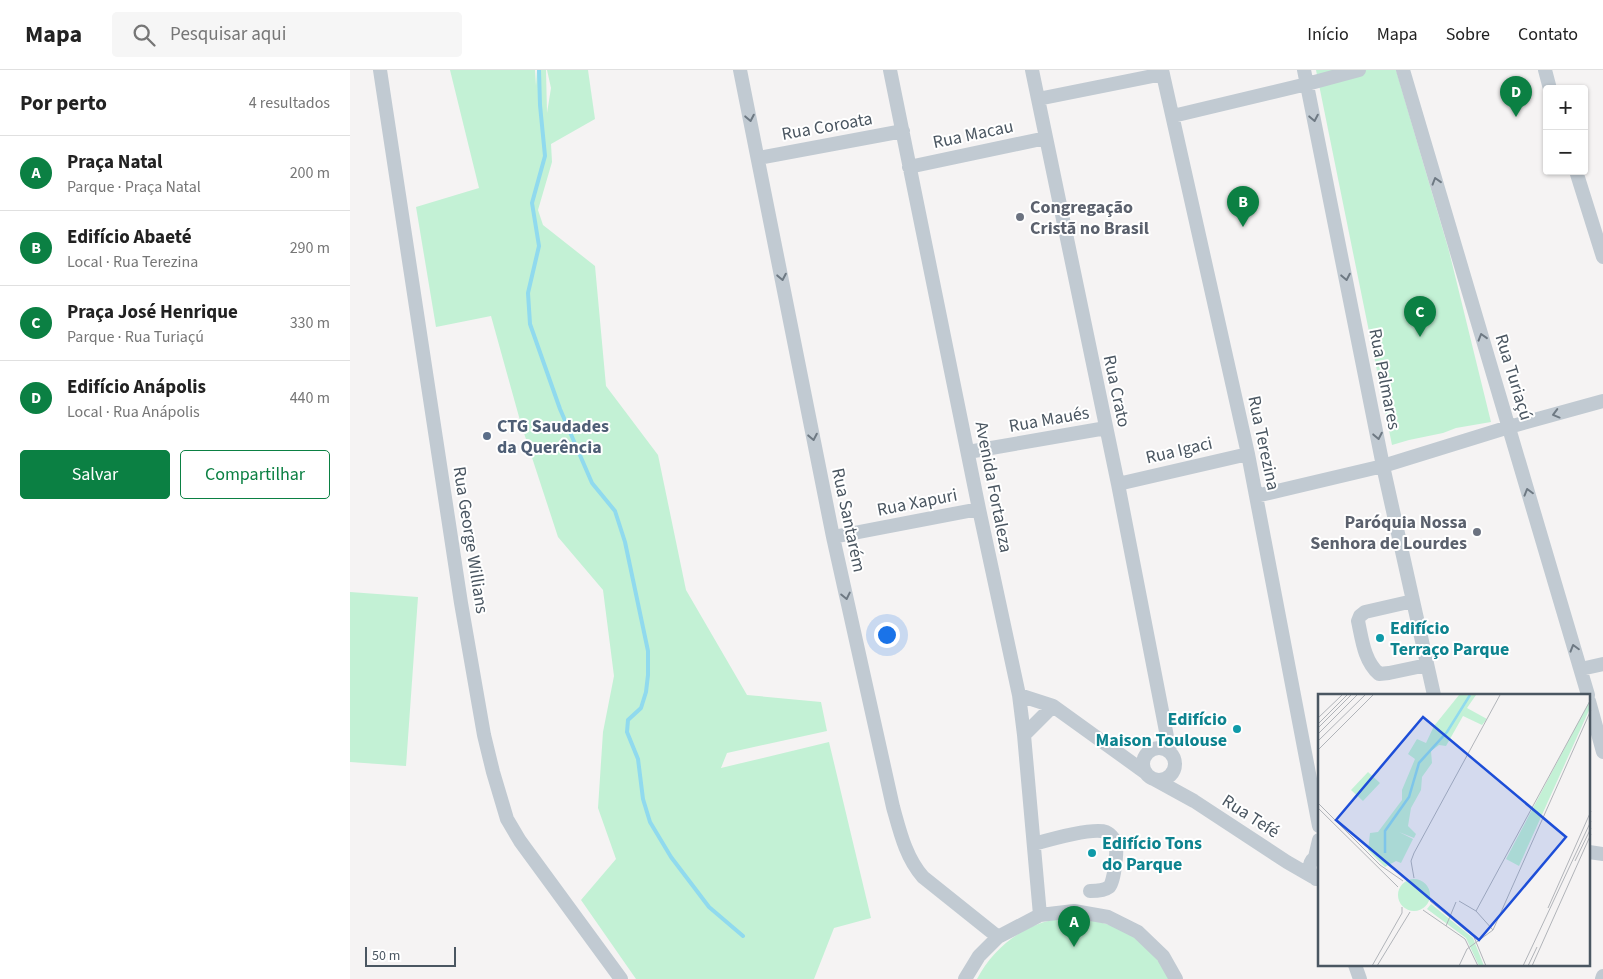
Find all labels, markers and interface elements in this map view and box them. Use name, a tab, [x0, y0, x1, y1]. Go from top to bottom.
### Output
search box	[112, 12, 462, 57]
text: Mapa	[25, 17, 82, 52]
icon: search	[130, 21, 158, 49]
text: Pesquisar aqui	[170, 21, 286, 48]
text: Início	[1307, 22, 1349, 47]
text: Mapa	[1377, 22, 1418, 47]
text: Sobre	[1446, 22, 1490, 47]
text: Contato	[1518, 22, 1578, 47]
pin: D	[1500, 76, 1532, 117]
map controls	[1543, 85, 1588, 175]
button: +	[1543, 85, 1588, 130]
text: Por perto	[20, 88, 107, 118]
text: 4 resultados	[249, 92, 330, 114]
street label: Rua Coroata	[780, 106, 875, 147]
one-way arrow	[744, 113, 754, 122]
one-way arrow	[1308, 113, 1319, 122]
street label: Rua Macau	[931, 114, 1016, 155]
button: −	[1543, 130, 1588, 175]
text: Praça Natal	[67, 149, 163, 176]
text: A	[31, 162, 41, 184]
text: 200 m	[290, 162, 330, 184]
text: Parque · Praça Natal	[67, 176, 201, 198]
one-way arrow	[1432, 177, 1442, 186]
pin: B	[1227, 186, 1259, 227]
place label: Congregação Cristã no Brasil	[1030, 195, 1149, 241]
marker: Congregação Cristã no Brasil	[1014, 211, 1026, 223]
text: Edifício Abaeté	[67, 224, 192, 251]
text: B	[31, 237, 41, 259]
text: 290 m	[290, 237, 330, 259]
text: Local · Rua Terezina	[67, 251, 198, 273]
one-way arrow	[776, 273, 786, 282]
one-way arrow	[1340, 273, 1350, 282]
pin: C	[1404, 296, 1436, 337]
text: Praça José Henrique	[67, 299, 238, 326]
text: C	[31, 312, 41, 334]
text: 330 m	[290, 312, 330, 334]
text: Parque · Rua Turiaçú	[67, 326, 204, 348]
street label: Rua Palmares	[1362, 326, 1407, 432]
street label: Rua Turiaçú	[1489, 331, 1538, 423]
one-way arrow	[1478, 333, 1488, 341]
street label: Rua Crato	[1097, 353, 1136, 430]
text: Edifício Anápolis	[67, 374, 206, 401]
text: D	[31, 387, 41, 409]
text: 440 m	[290, 387, 330, 409]
street label: Rua Terezina	[1241, 394, 1286, 493]
street label: Rua Maués	[1007, 400, 1091, 439]
text: Local · Rua Anápolis	[67, 401, 200, 423]
one-way arrow	[1552, 408, 1560, 419]
place label: CTG Saudades da Querência	[497, 414, 609, 460]
street label: Avenida Fortaleza	[969, 419, 1018, 555]
marker: CTG Saudades da Querência	[481, 430, 493, 442]
street label: Rua Igaci	[1143, 431, 1215, 470]
one-way arrow	[807, 432, 818, 441]
one-way arrow	[1372, 432, 1382, 441]
button: Salvar	[20, 450, 170, 499]
button: Compartilhar	[180, 450, 330, 499]
street label: Rua George Willians	[447, 465, 494, 615]
street label: Rua Santarém	[825, 466, 872, 575]
street label: Rua Xapuri	[875, 482, 959, 523]
one-way arrow	[1524, 489, 1534, 497]
place label: Paróquia Nossa Senhora de Lourdes	[1310, 510, 1467, 556]
marker: Paróquia Nossa Senhora de Lourdes	[1471, 526, 1483, 538]
one-way arrow	[840, 591, 851, 600]
place label: Edifício Terraço Parque	[1390, 616, 1509, 662]
your location	[874, 622, 900, 648]
marker: Edifício Terraço Parque	[1374, 632, 1386, 644]
one-way arrow	[1570, 645, 1580, 653]
inset map	[1318, 694, 1590, 966]
place label: Edifício Maison Toulouse	[1095, 707, 1227, 753]
marker: Edifício Maison Toulouse	[1231, 723, 1243, 735]
street label: Rua Tefé	[1217, 788, 1284, 844]
place label: Edifício Tons do Parque	[1102, 831, 1202, 877]
marker: Edifício Tons do Parque	[1086, 847, 1098, 859]
pin: A	[1058, 906, 1090, 947]
scale bar	[365, 944, 456, 967]
text: 50 m	[372, 946, 400, 966]

